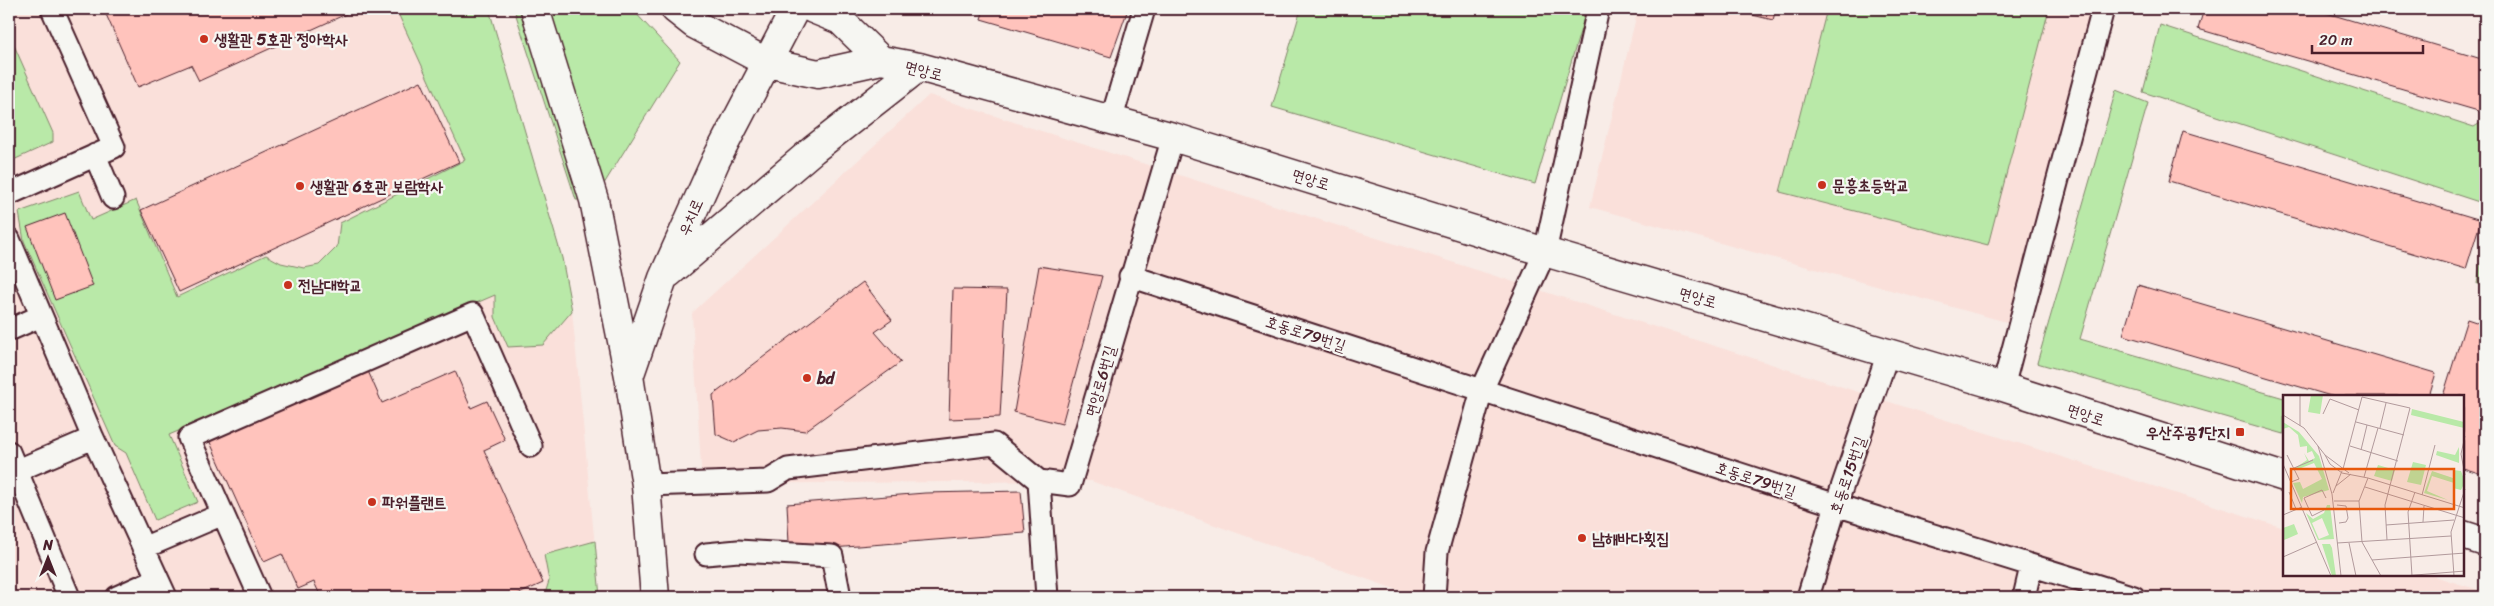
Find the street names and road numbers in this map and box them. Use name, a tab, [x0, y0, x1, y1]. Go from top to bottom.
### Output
street label: 면앙로	[902, 52, 946, 89]
street label: 면앙로	[1288, 160, 1334, 199]
street label: 우치로	[669, 194, 712, 241]
street label: 면앙로	[1675, 278, 1720, 317]
street label: 호동로79번길	[1262, 307, 1350, 360]
street label: 면앙로6번길	[1076, 342, 1125, 420]
street label: 면앙로	[2063, 395, 2109, 434]
street label: 호동로15번길	[1821, 432, 1874, 518]
street label: 호동로79번길	[1712, 453, 1800, 506]

